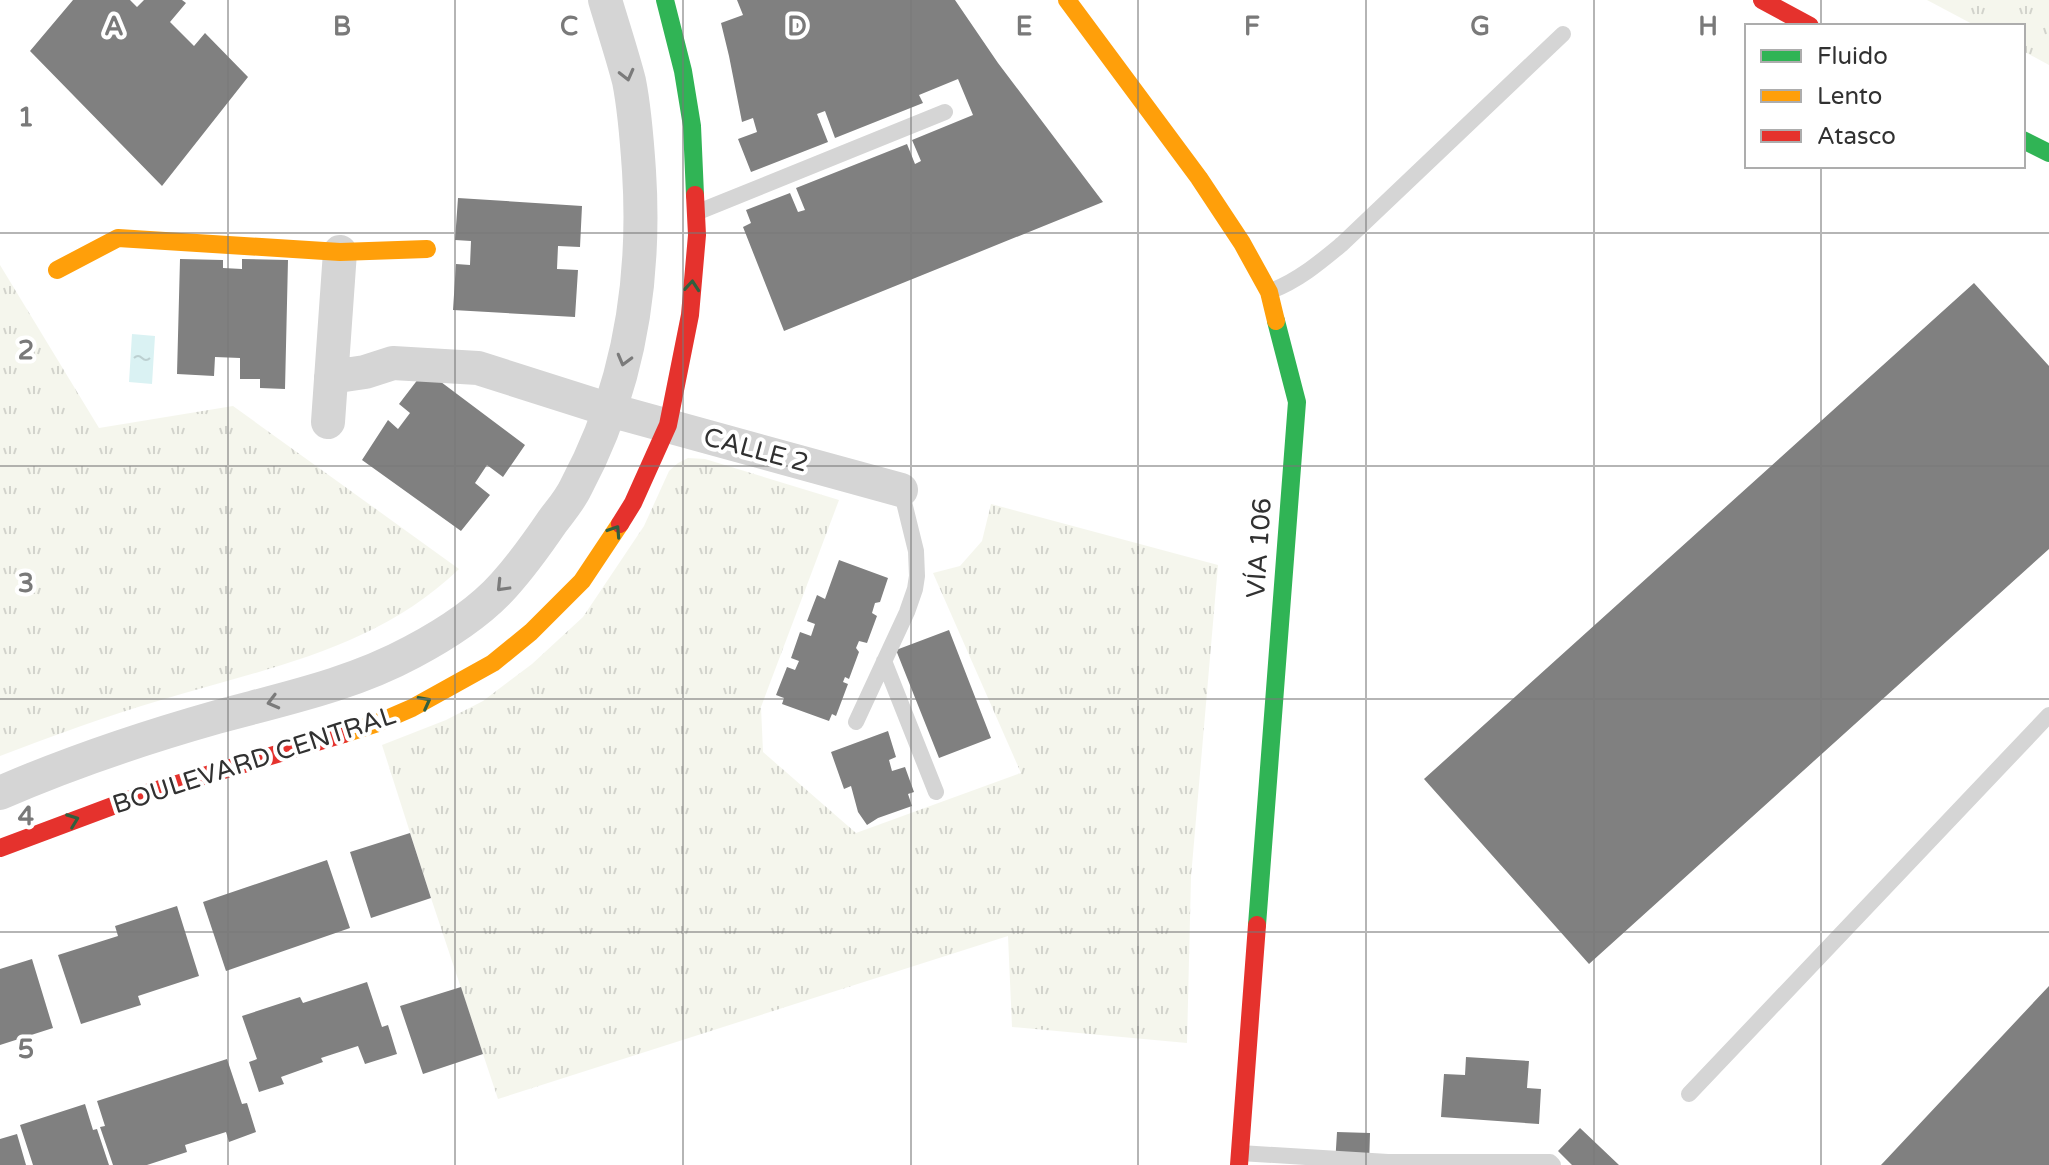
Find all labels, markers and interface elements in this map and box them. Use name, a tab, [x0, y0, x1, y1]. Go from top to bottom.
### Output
text: A	[104, 11, 124, 42]
text: B	[333, 11, 351, 42]
text: C	[560, 11, 578, 42]
text: D	[787, 11, 807, 42]
text: E	[1016, 11, 1032, 42]
text: F	[1244, 11, 1260, 42]
text: G	[1470, 11, 1490, 42]
text: H	[1698, 11, 1718, 42]
legend	[1745, 24, 2025, 168]
text: Fluido	[1817, 42, 1888, 71]
one-way arrow	[617, 67, 634, 81]
text: Lento	[1817, 82, 1882, 111]
text: 1	[18, 102, 34, 133]
text: Atasco	[1817, 122, 1896, 151]
one-way arrow	[684, 279, 701, 292]
text: 2	[18, 335, 34, 366]
one-way arrow	[617, 353, 634, 367]
street label: CALLE 2	[700, 421, 812, 479]
street label: VÍA 106	[1240, 497, 1278, 599]
one-way arrow	[606, 525, 621, 539]
text: 3	[18, 568, 34, 599]
one-way arrow	[496, 577, 511, 591]
one-way arrow	[267, 693, 281, 710]
one-way arrow	[417, 696, 431, 711]
street label: BOULEVARD CENTRAL	[109, 700, 399, 820]
text: 4	[18, 801, 34, 832]
one-way arrow	[65, 813, 79, 830]
text: 5	[18, 1034, 34, 1065]

